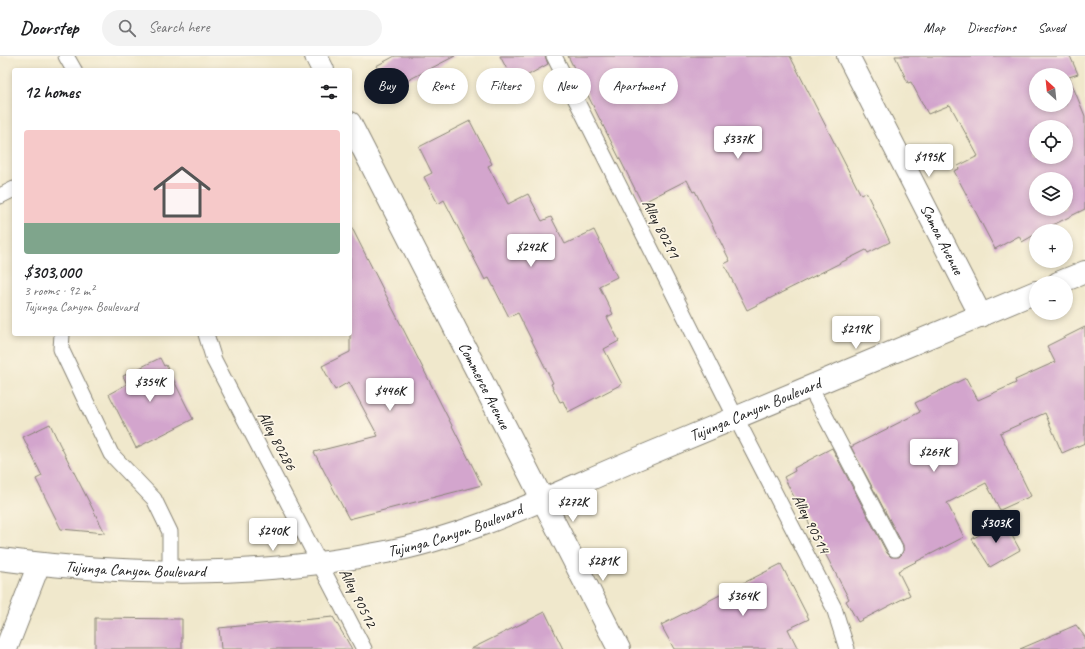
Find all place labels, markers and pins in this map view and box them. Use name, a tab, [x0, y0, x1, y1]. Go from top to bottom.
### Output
pin: $337K	[710, 126, 766, 160]
pin: $195K	[901, 144, 957, 178]
pin: $242K	[503, 234, 559, 268]
pin: $219K	[828, 316, 884, 350]
pin: $354K	[122, 369, 178, 403]
pin: $446K	[362, 378, 418, 412]
pin: $267K	[906, 439, 962, 473]
pin: $272K	[545, 489, 601, 523]
pin: $303K	[968, 510, 1024, 544]
pin: $240K	[245, 518, 301, 552]
pin: $281K	[575, 548, 631, 582]
pin: $364K	[715, 583, 771, 617]

